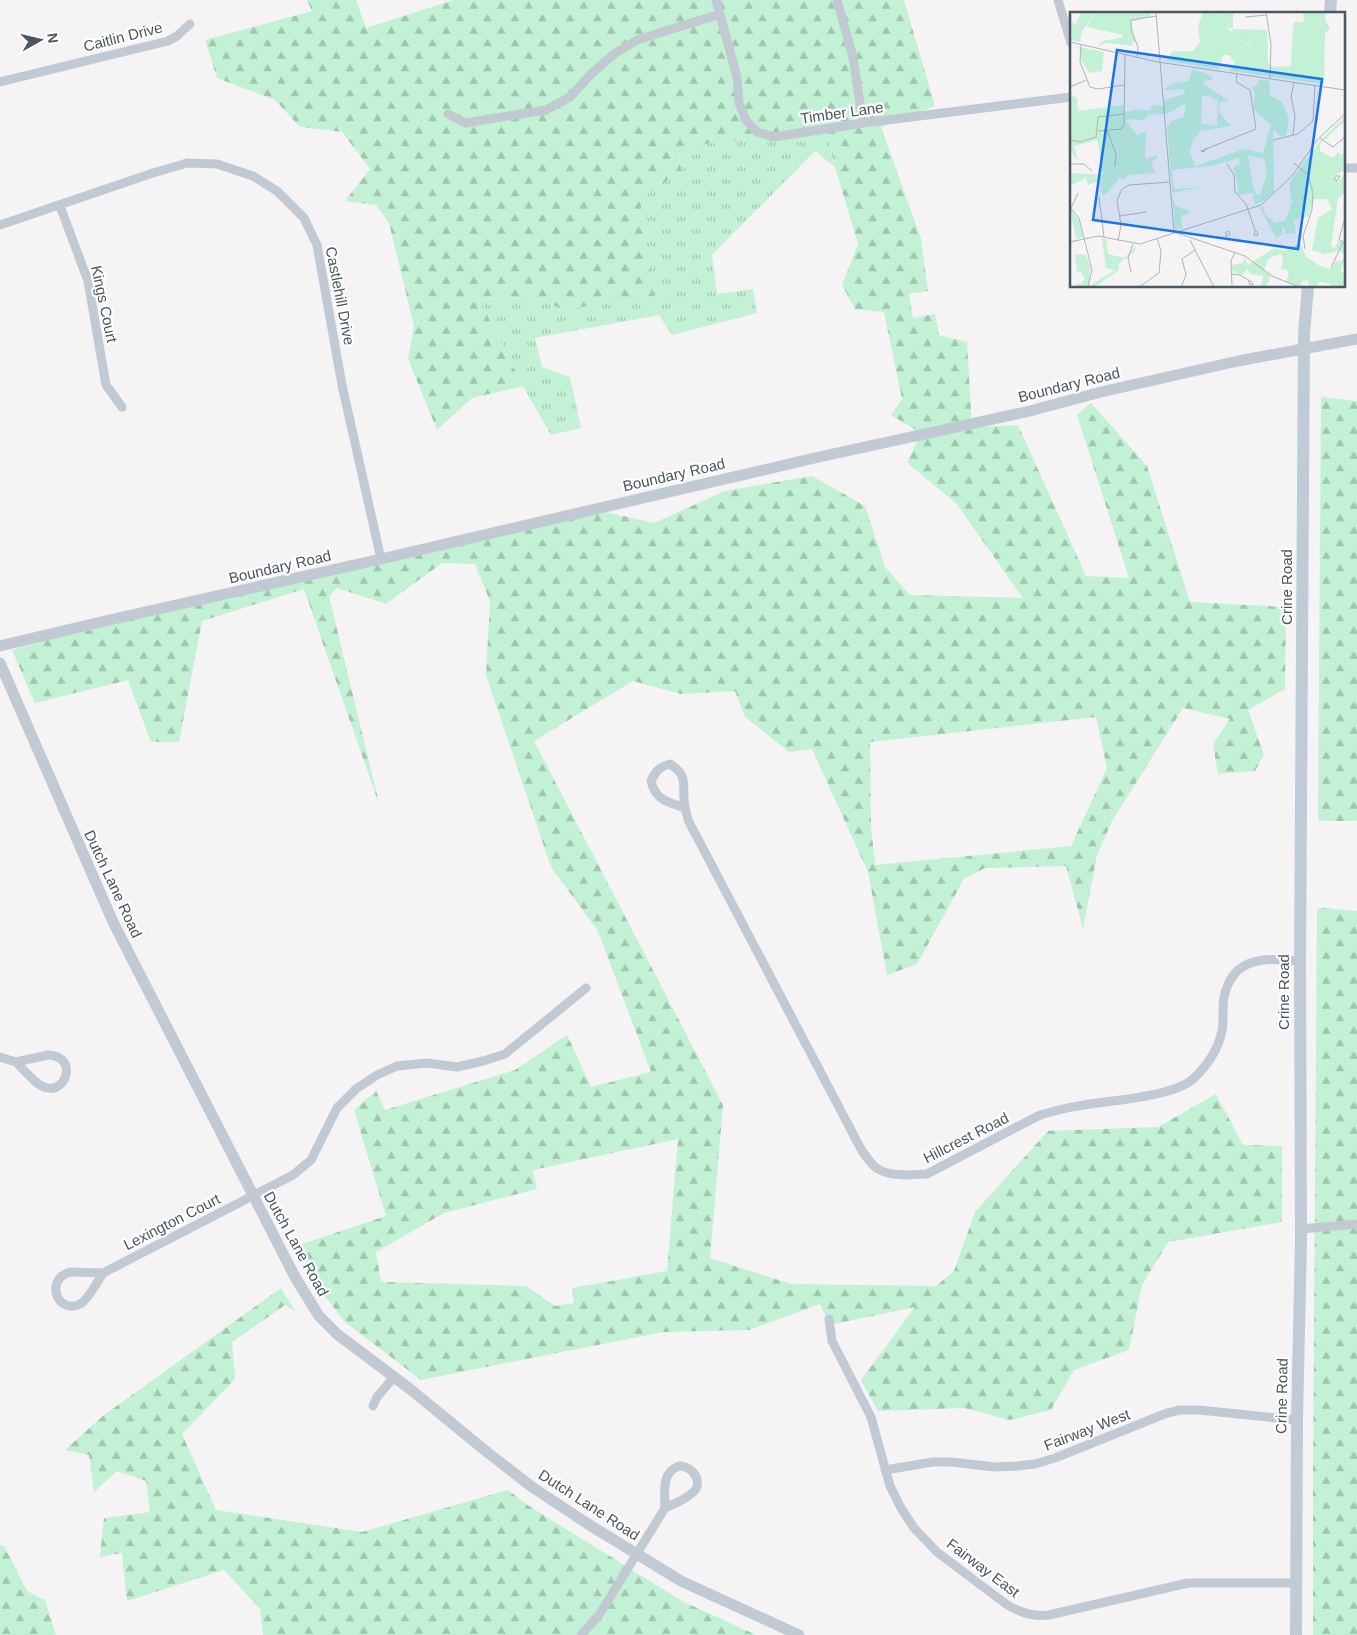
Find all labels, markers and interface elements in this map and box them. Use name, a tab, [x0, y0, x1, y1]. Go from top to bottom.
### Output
inset map	[1070, 12, 1344, 288]
north arrow	[15, 15, 65, 65]
street label: Caitlin Drive	[82, 18, 164, 55]
text: N	[44, 32, 62, 44]
street label: Timber Lane	[799, 98, 885, 127]
street label: Castlehill Drive	[323, 245, 358, 347]
street label: Kings Court	[88, 264, 121, 345]
street label: Boundary Road	[1016, 364, 1122, 405]
street label: Boundary Road	[621, 455, 727, 495]
street label: Boundary Road	[227, 547, 333, 587]
street label: Crine Road	[1278, 549, 1295, 625]
street label: Dutch Lane Road	[81, 827, 146, 940]
street label: Crine Road	[1275, 954, 1292, 1030]
street label: Hillcrest Road	[920, 1109, 1011, 1166]
street label: Dutch Lane Road	[261, 1189, 332, 1299]
street label: Lexington Court	[121, 1190, 224, 1253]
street label: Crine Road	[1272, 1358, 1291, 1434]
street label: Fairway West	[1041, 1405, 1133, 1454]
street label: Dutch Lane Road	[536, 1466, 643, 1544]
street label: Fairway East	[944, 1535, 1024, 1601]

